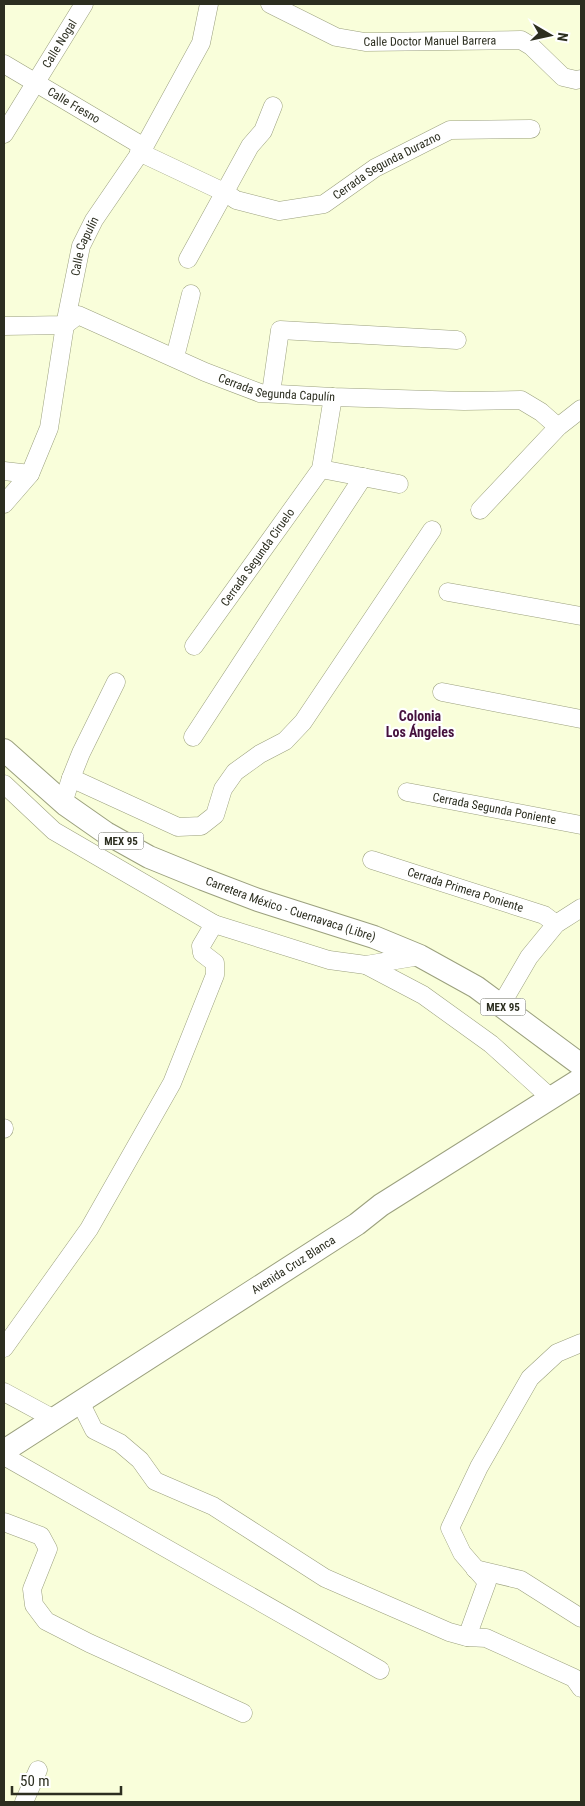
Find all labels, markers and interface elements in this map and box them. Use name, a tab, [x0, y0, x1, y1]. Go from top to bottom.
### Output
north arrow	[525, 10, 575, 60]
street label: Calle Nogal	[39, 17, 80, 71]
text: N	[554, 32, 571, 43]
street label: Calle Doctor Manuel Barrera	[363, 33, 496, 49]
street label: Calle Fresno	[45, 84, 102, 126]
street label: Cerrada Segunda Durazno	[330, 129, 443, 203]
street label: Calle Capulín	[68, 214, 102, 277]
street label: Cerrada Segunda Capulín	[216, 371, 336, 404]
street label: Cerrada Segunda Ciruelo	[218, 506, 297, 609]
district label: Colonia Los Ángeles	[386, 708, 454, 740]
street label: Cerrada Segunda Poniente	[432, 790, 558, 827]
road number: MEX 95	[98, 832, 144, 849]
street label: Cerrada Primera Poniente	[405, 865, 526, 915]
street label: Carretera México - Cuernavaca (Libre)	[204, 874, 378, 944]
road number: MEX 95	[480, 999, 526, 1016]
street label: Avenida Cruz Blanca	[249, 1233, 338, 1297]
scale bar	[12, 1764, 121, 1796]
text: 50 m	[20, 1772, 50, 1790]

